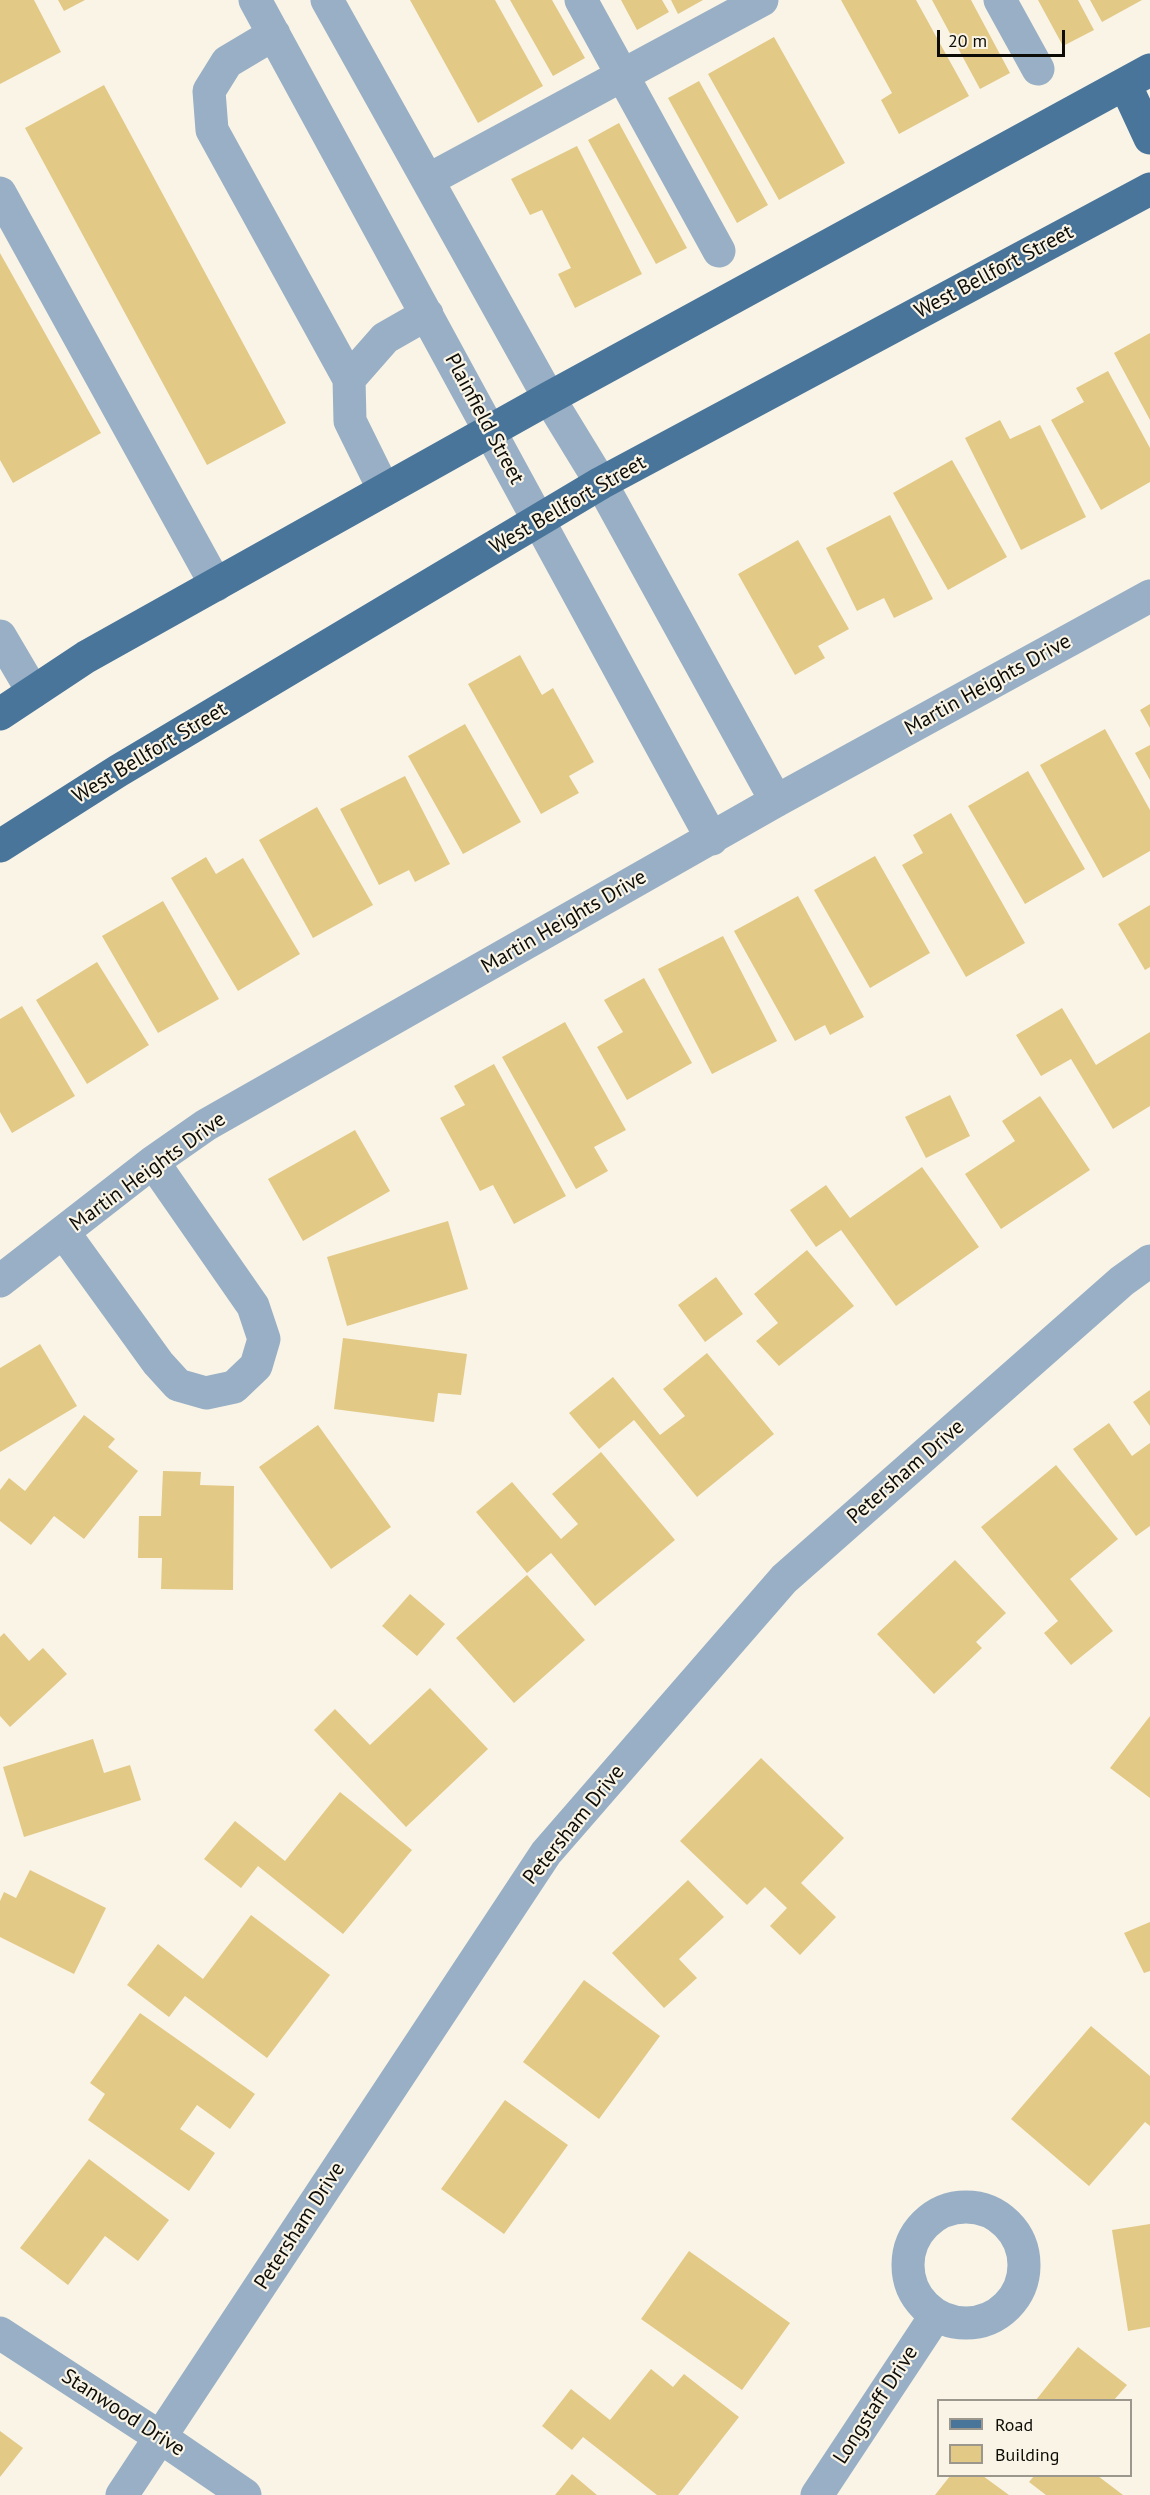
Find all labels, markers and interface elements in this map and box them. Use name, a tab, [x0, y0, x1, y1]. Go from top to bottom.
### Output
scale bar	[940, 18, 1068, 56]
text: 20 m	[948, 29, 987, 52]
street label: West Bellfort Street	[910, 220, 1078, 324]
street label: Plainfield Street	[439, 349, 529, 489]
street label: West Bellfort Street	[486, 450, 650, 560]
street label: Martin Heights Drive	[900, 629, 1076, 741]
street label: West Bellfort Street	[68, 697, 232, 809]
street label: Martin Heights Drive	[477, 864, 651, 980]
street label: Martin Heights Drive	[65, 1107, 231, 1237]
street label: Petersham Drive	[842, 1414, 970, 1530]
street label: Petersham Drive	[518, 1760, 630, 1890]
street label: Petersham Drive	[249, 2158, 351, 2294]
street label: Longstaff Drive	[828, 2341, 924, 2469]
street label: Stanwood Drive	[57, 2364, 189, 2462]
legend	[937, 2399, 1132, 2477]
text: Road	[995, 2413, 1033, 2436]
text: Building	[995, 2443, 1059, 2466]

